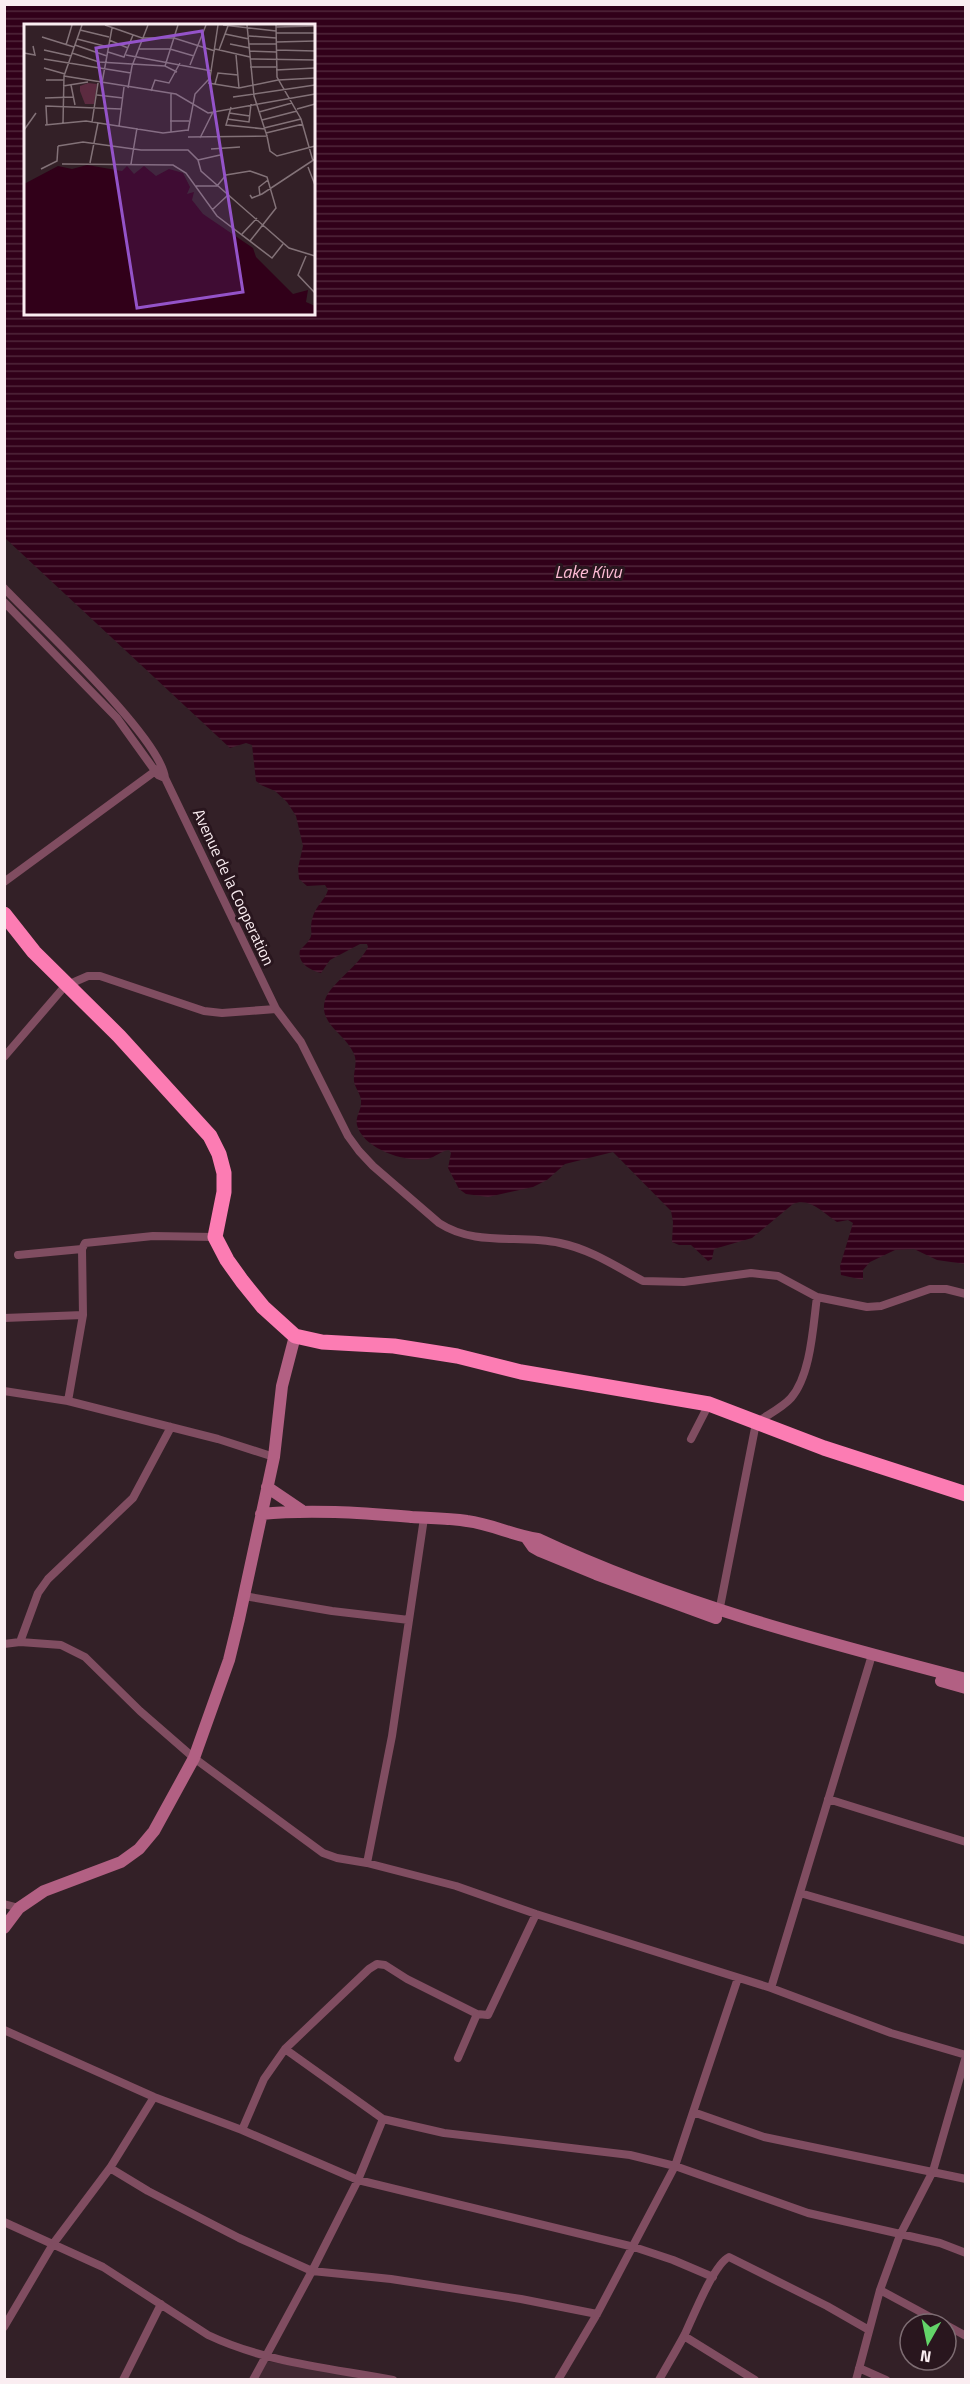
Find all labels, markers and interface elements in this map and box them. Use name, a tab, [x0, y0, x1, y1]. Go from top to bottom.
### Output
inset map	[24, 24, 315, 315]
water label: Lake Kivu	[555, 558, 622, 585]
street label: Avenue de la Cooperation	[187, 805, 281, 969]
north arrow	[898, 2312, 958, 2372]
text: N	[918, 2344, 933, 2370]

